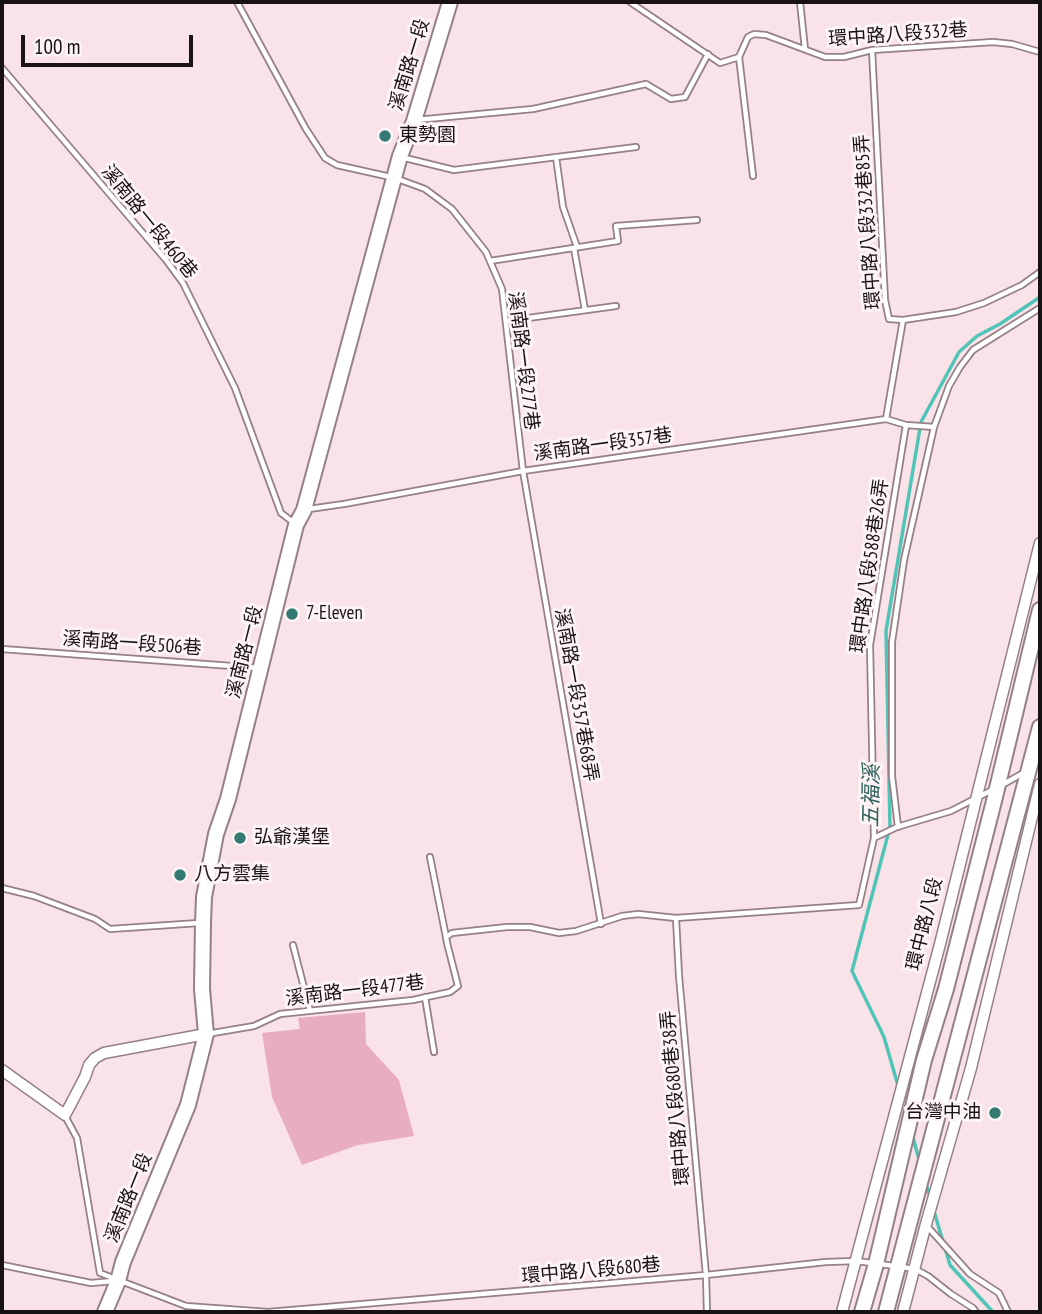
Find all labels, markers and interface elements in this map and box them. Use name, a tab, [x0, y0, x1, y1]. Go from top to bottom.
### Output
street label: 溪南路一段	[385, 16, 435, 114]
street label: 環中路八段332巷	[828, 19, 968, 51]
scale bar	[24, 21, 196, 65]
text: 100 m	[34, 33, 80, 60]
place label: 東勢園	[399, 125, 456, 147]
marker: 東勢園	[377, 128, 393, 144]
street label: 環中路八段332巷85弄	[850, 134, 886, 310]
street label: 溪南路一段460巷	[96, 161, 202, 283]
street label: 溪南路一段277巷	[503, 290, 543, 432]
street label: 溪南路一段357巷	[532, 424, 674, 466]
street label: 環中路八段588巷26弄	[846, 477, 894, 655]
street label: 溪南路一段	[222, 603, 268, 701]
place label: 7-Eleven	[306, 603, 363, 625]
marker: 7-Eleven	[284, 606, 300, 622]
street label: 溪南路一段357巷68弄	[550, 606, 602, 784]
street label: 溪南路一段506巷	[62, 628, 202, 660]
water label: 五福溪	[859, 764, 885, 828]
place label: 弘爺漢堡	[254, 827, 330, 849]
marker: 弘爺漢堡	[232, 830, 248, 846]
place label: 八方雲集	[194, 864, 270, 886]
marker: 八方雲集	[172, 867, 188, 883]
street label: 環中路八段	[902, 875, 948, 973]
street label: 溪南路一段477巷	[284, 971, 426, 1011]
street label: 環中路八段680巷38弄	[657, 1009, 695, 1187]
place label: 台灣中油	[905, 1102, 981, 1124]
marker: 台灣中油	[987, 1105, 1003, 1121]
street label: 溪南路一段	[101, 1150, 157, 1246]
street label: 環中路八段680巷	[520, 1254, 662, 1288]

